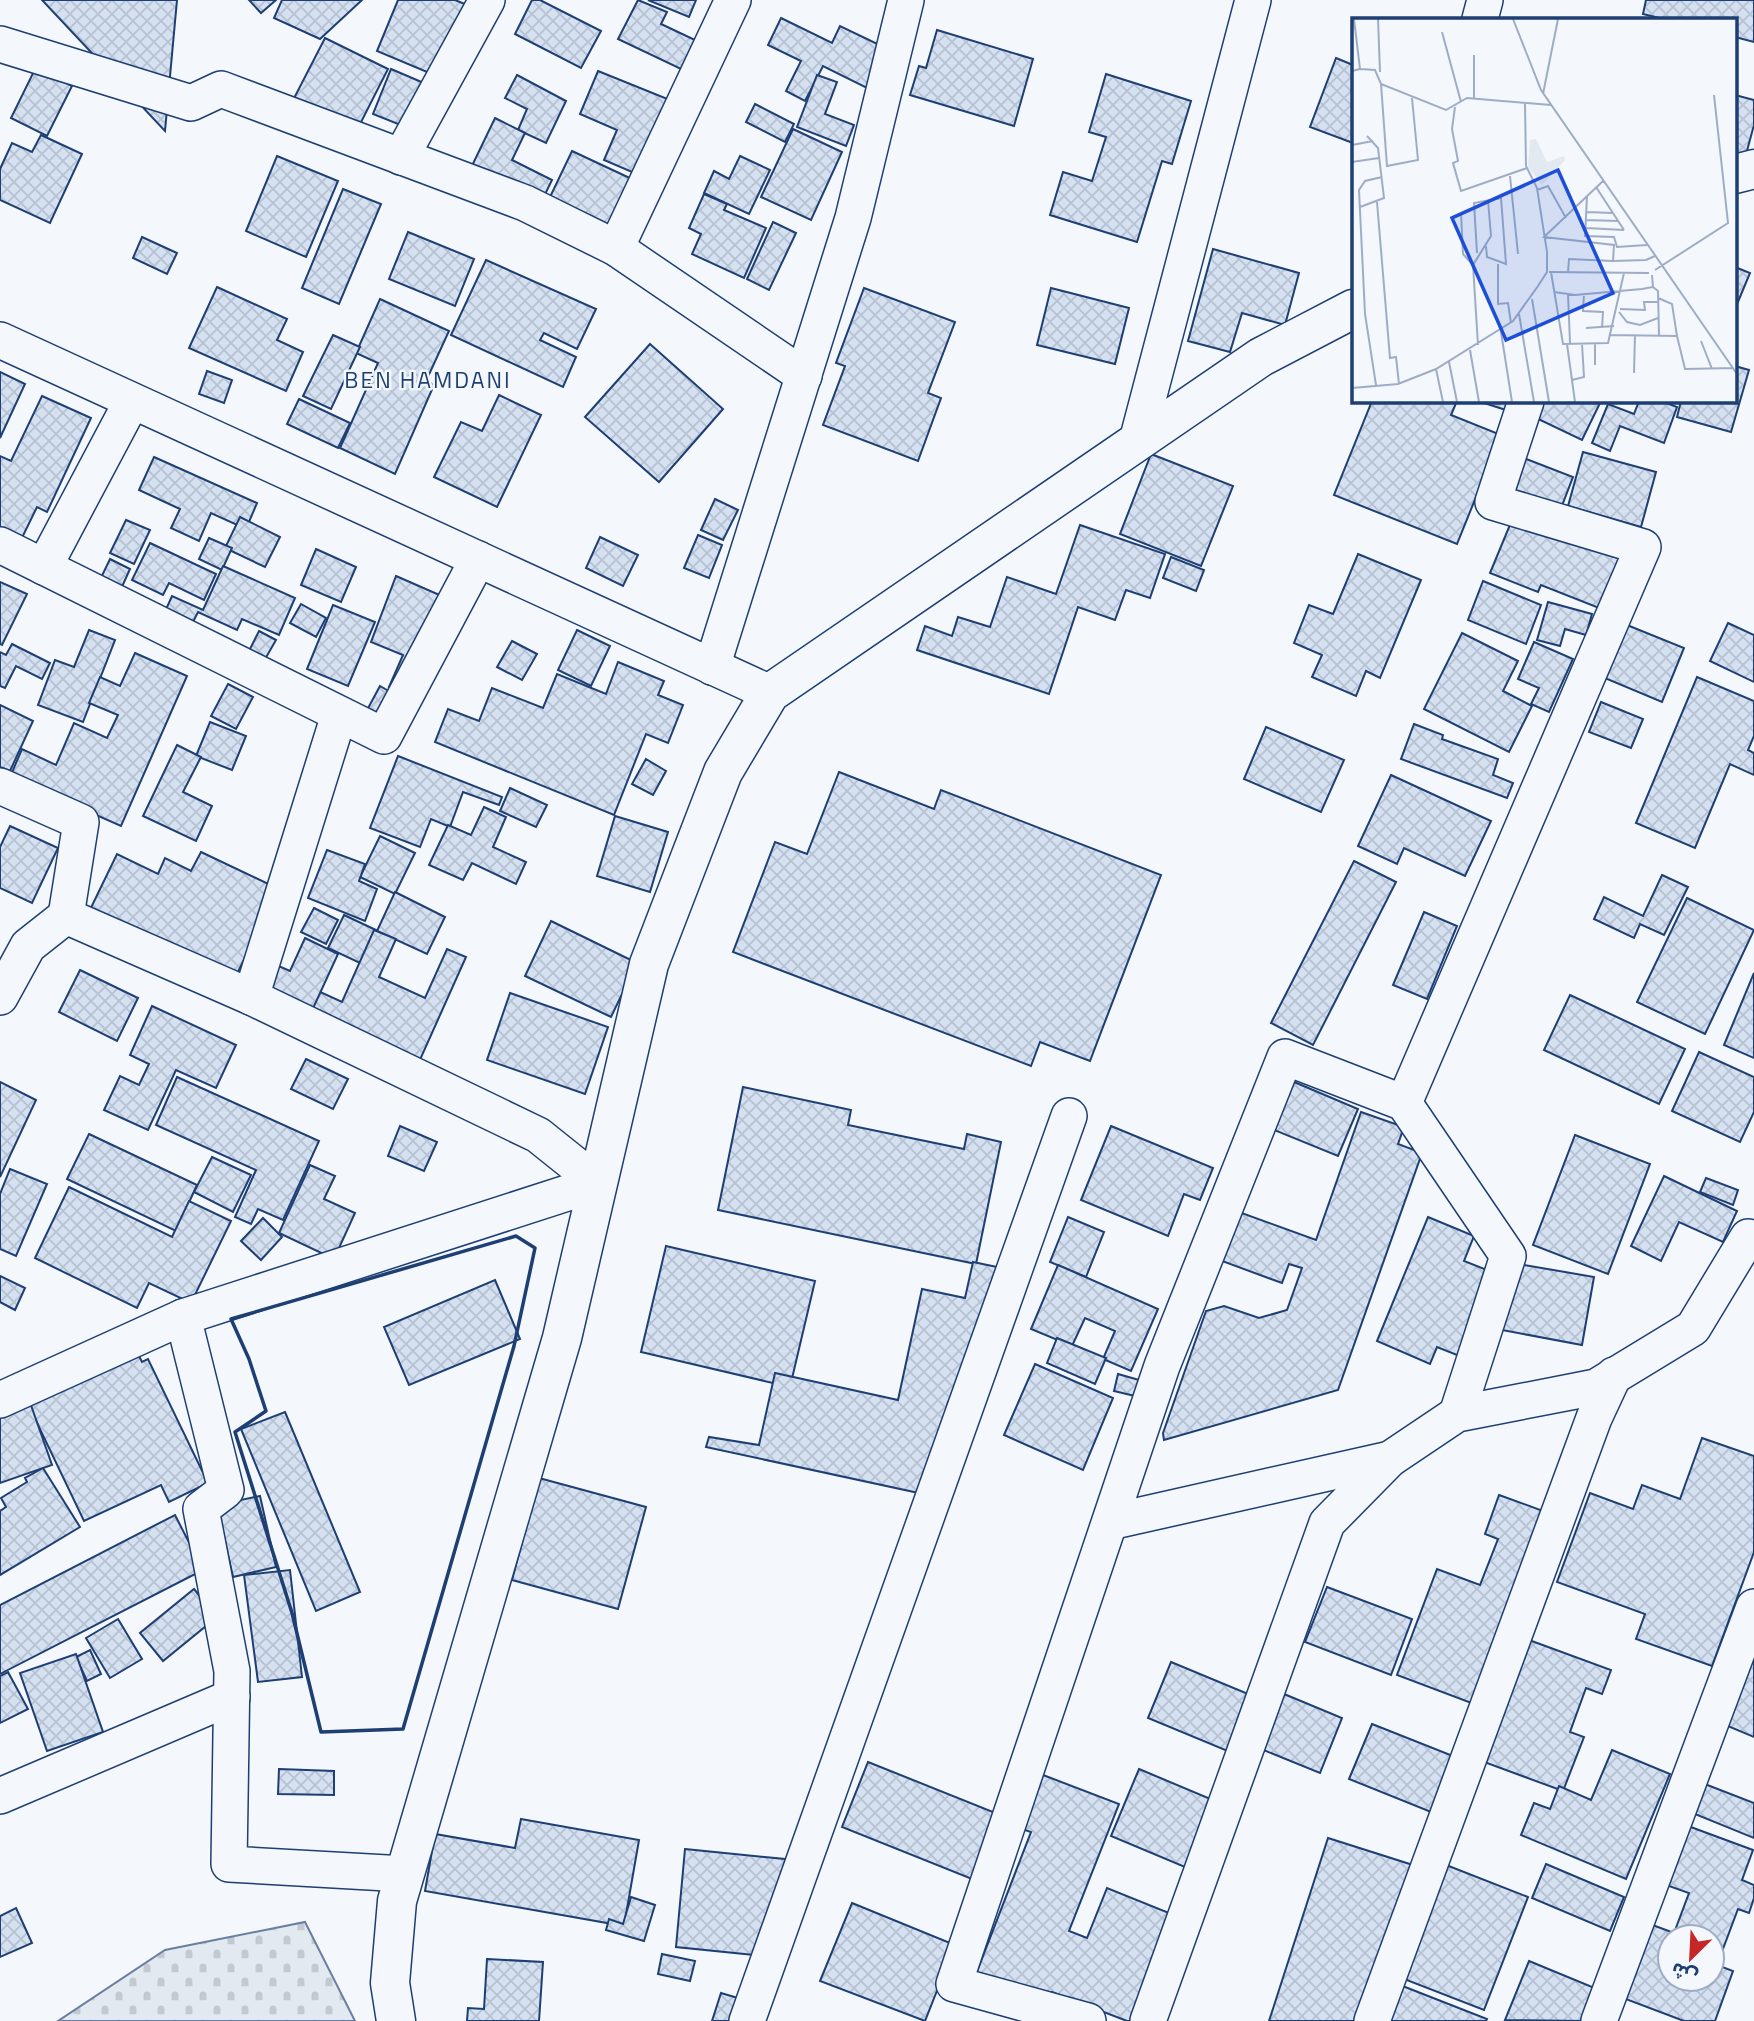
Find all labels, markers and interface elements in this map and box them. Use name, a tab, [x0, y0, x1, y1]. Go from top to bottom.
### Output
inset map	[1352, 18, 1736, 402]
district label: BEN HAMDANI	[344, 362, 512, 397]
north arrow	[1656, 1923, 1726, 1993]
text: ش	[1666, 1955, 1702, 1993]

